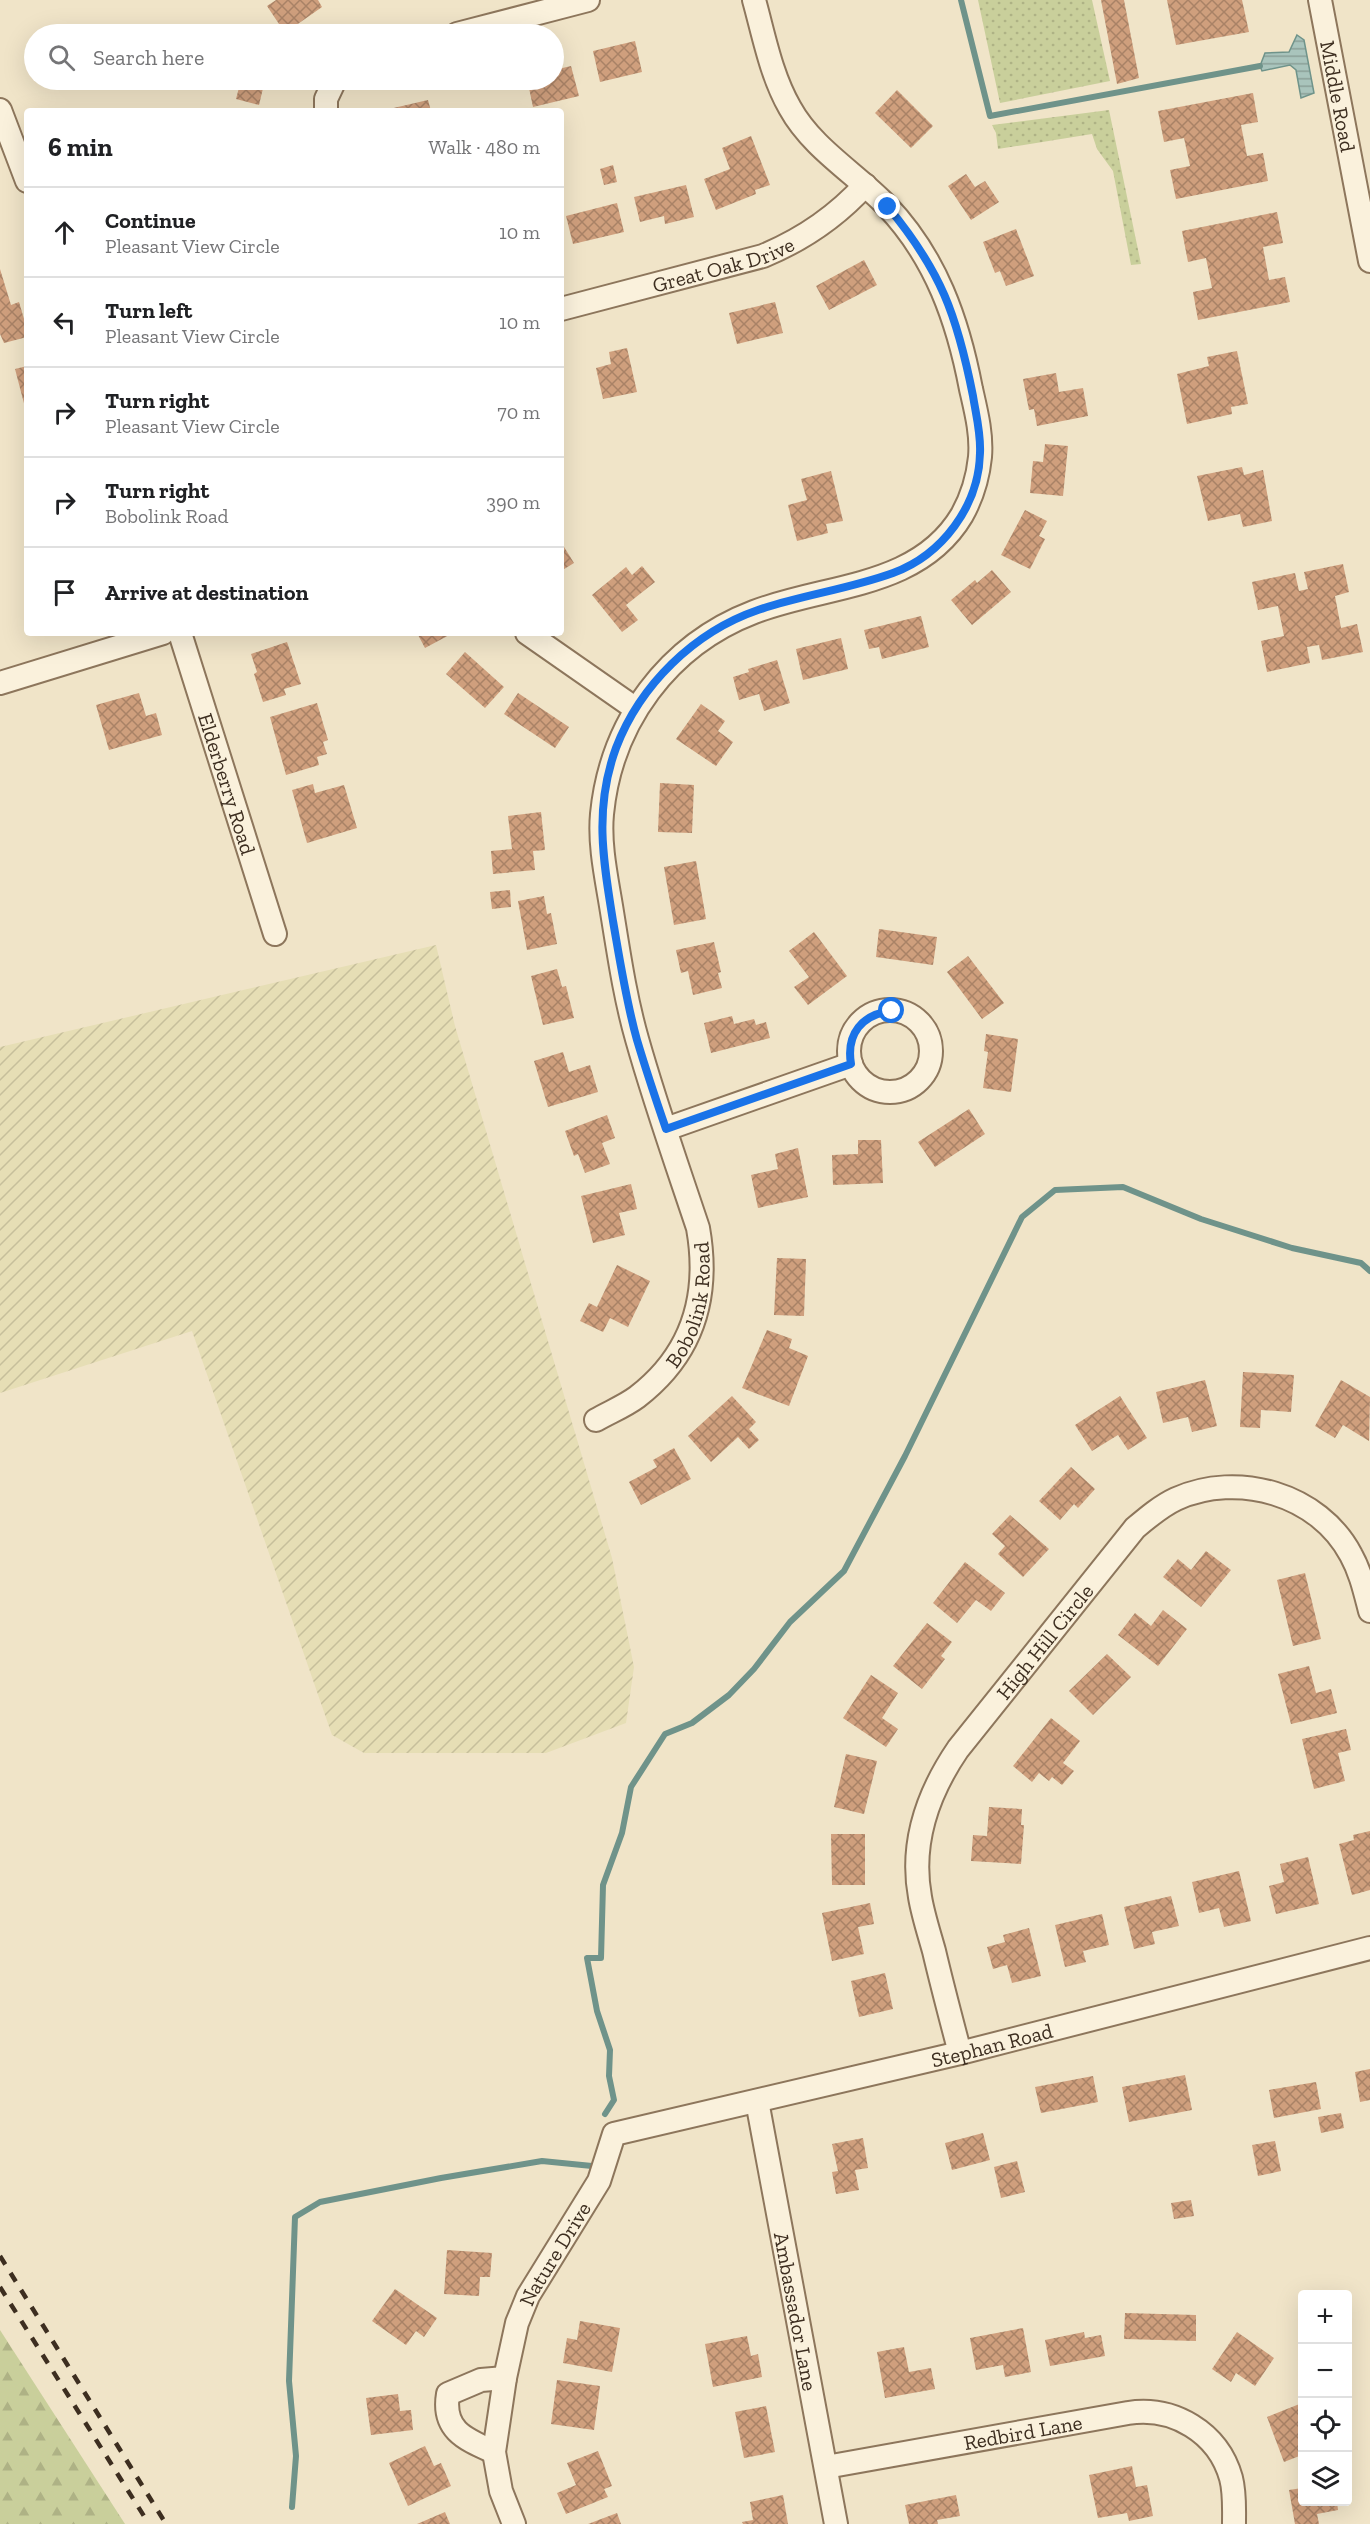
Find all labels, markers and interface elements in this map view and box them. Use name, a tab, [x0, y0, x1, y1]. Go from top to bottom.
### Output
search box	[24, 24, 564, 90]
street label: Middle Road	[1316, 38, 1361, 155]
icon: search	[45, 41, 78, 74]
text: Search here	[93, 44, 204, 71]
text: 6 min	[48, 131, 113, 163]
text: Walk · 480 m	[429, 135, 540, 159]
route end	[874, 193, 900, 219]
text: Continue	[105, 207, 196, 234]
icon: ahead	[48, 216, 81, 249]
text: 10 m	[499, 220, 540, 244]
street label: Great Oak Drive	[649, 231, 798, 297]
text: Pleasant View Circle	[105, 234, 280, 258]
text: Turn left	[105, 297, 192, 324]
icon: left	[48, 306, 81, 339]
text: 10 m	[499, 310, 540, 334]
text: Pleasant View Circle	[105, 324, 280, 348]
text: Turn right	[105, 387, 209, 414]
icon: right	[48, 396, 81, 429]
text: 70 m	[497, 400, 540, 424]
text: Pleasant View Circle	[105, 414, 280, 438]
text: Turn right	[105, 477, 209, 504]
icon: right	[48, 486, 81, 519]
text: 390 m	[486, 490, 540, 514]
text: Bobolink Road	[105, 504, 229, 528]
icon: arrive	[48, 576, 81, 609]
text: Arrive at destination	[105, 579, 308, 606]
street label: Elderberry Road	[193, 710, 262, 858]
route start	[878, 997, 904, 1023]
street label: Bobolink Road	[660, 1240, 714, 1372]
street label: High Hill Circle	[991, 1578, 1098, 1704]
street label: Stephan Road	[929, 2017, 1056, 2072]
street label: Nature Drive	[513, 2197, 596, 2309]
street label: Ambassador Lane	[769, 2230, 823, 2393]
map controls	[1298, 2290, 1352, 2506]
button: +	[1298, 2290, 1352, 2344]
button: −	[1298, 2344, 1352, 2398]
button: locate	[1298, 2398, 1352, 2452]
street label: Redbird Lane	[962, 2409, 1084, 2455]
button: layers	[1298, 2452, 1352, 2506]

